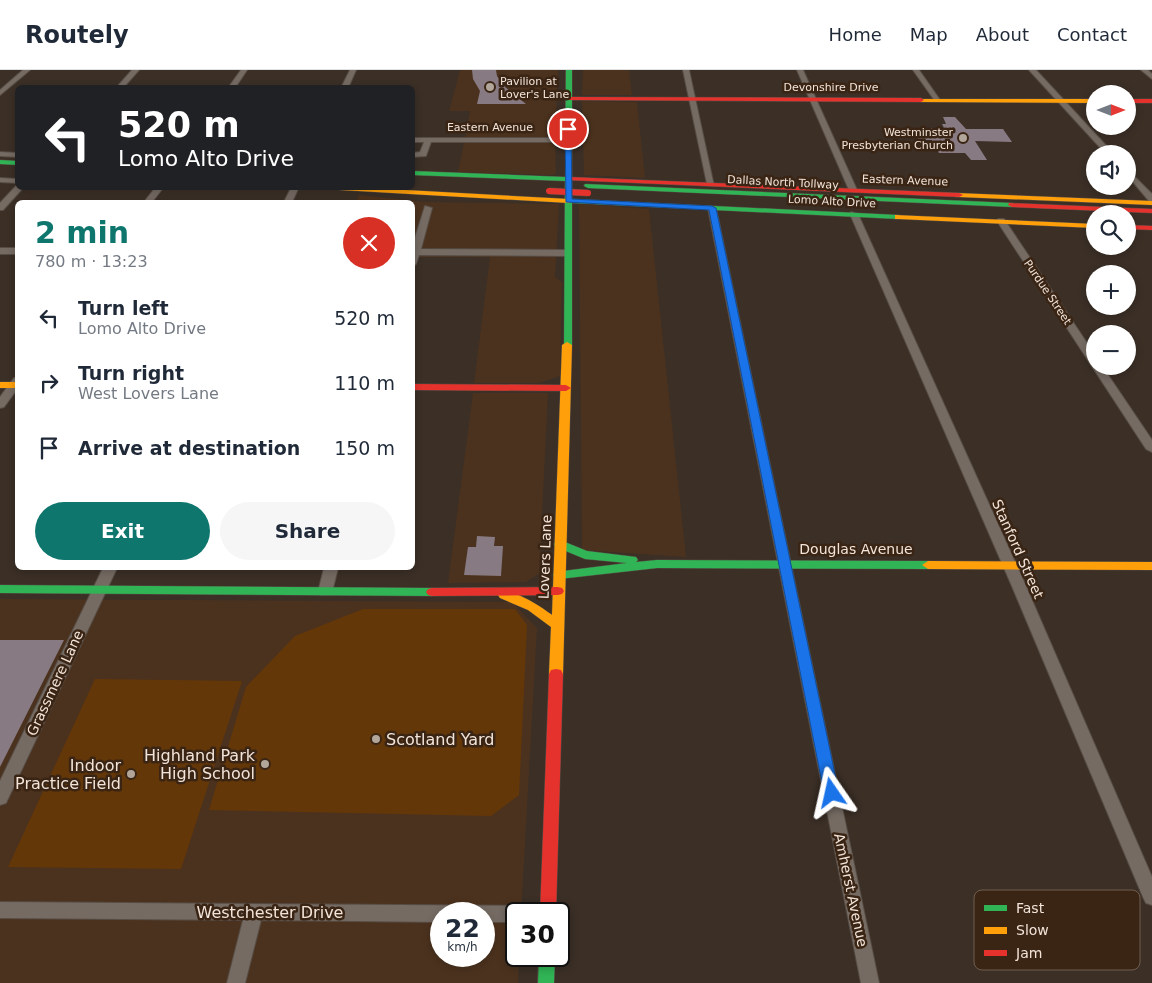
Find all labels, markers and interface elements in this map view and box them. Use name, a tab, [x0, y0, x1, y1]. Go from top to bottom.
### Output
text: Routely	[25, 21, 129, 49]
text: Home	[829, 24, 882, 45]
text: Map	[910, 24, 948, 45]
text: About	[976, 24, 1029, 45]
text: Contact	[1057, 24, 1127, 45]
place label: Pavilion at Lover's Lane	[500, 75, 570, 101]
marker: Pavilion at Lover's Lane	[484, 81, 496, 93]
street label: Devonshire Drive	[783, 81, 879, 94]
north arrow	[1086, 85, 1136, 135]
map controls	[1086, 85, 1136, 375]
icon: left	[35, 105, 100, 170]
text: 520 m	[118, 105, 240, 145]
pin	[547, 108, 589, 150]
icon: arrive	[554, 115, 582, 143]
street label: Eastern Avenue	[447, 121, 533, 134]
place label: Westminster Presbyterian Church	[841, 126, 953, 152]
marker: Westminster Presbyterian Church	[957, 132, 969, 144]
button: sound	[1086, 145, 1136, 195]
text: Lomo Alto Drive	[118, 146, 294, 171]
street label: Eastern Avenue	[862, 172, 948, 189]
street label: Dallas North Tollway	[727, 173, 839, 192]
street label: Lomo Alto Drive	[788, 193, 877, 210]
button: search	[1086, 205, 1136, 255]
text: 2 min	[35, 215, 129, 250]
button: close	[343, 217, 395, 269]
text: 780 m · 13:23	[35, 252, 148, 271]
street label: Purdue Street	[1021, 257, 1074, 328]
button: +	[1086, 265, 1136, 315]
text: Turn left	[78, 297, 169, 319]
icon: left	[35, 304, 63, 332]
text: 520 m	[334, 307, 395, 329]
text: Lomo Alto Drive	[78, 319, 206, 338]
button: −	[1086, 325, 1136, 375]
text: Turn right	[78, 362, 184, 384]
icon: right	[35, 369, 63, 397]
text: 110 m	[334, 372, 395, 394]
text: West Lovers Lane	[78, 384, 219, 403]
icon: arrive	[35, 434, 63, 462]
text: Arrive at destination	[78, 437, 300, 459]
text: 150 m	[334, 437, 395, 459]
street label: Stanford Street	[989, 497, 1047, 601]
button: Exit	[35, 502, 210, 560]
button: Share	[220, 502, 395, 560]
street label: Lovers Lane	[536, 515, 554, 599]
street label: Douglas Avenue	[799, 541, 913, 557]
street label: Grassmere Lane	[24, 628, 86, 738]
place label: Scotland Yard	[386, 730, 494, 749]
marker: Scotland Yard	[370, 733, 382, 745]
place label: Highland Park High School	[144, 746, 256, 783]
place label: Indoor Practice Field	[15, 756, 121, 793]
marker: Highland Park High School	[259, 758, 271, 770]
position arrow	[805, 766, 857, 818]
marker: Indoor Practice Field	[125, 768, 137, 780]
street label: Amherst Avenue	[831, 832, 871, 948]
legend	[974, 890, 1140, 970]
text: Fast	[1016, 900, 1045, 916]
speed limit sign: 30	[505, 902, 570, 967]
street label: Westchester Drive	[197, 903, 343, 922]
text: 22	[445, 914, 480, 943]
text: Slow	[1016, 922, 1049, 938]
text: km/h	[447, 940, 478, 954]
text: Jam	[1015, 945, 1042, 961]

